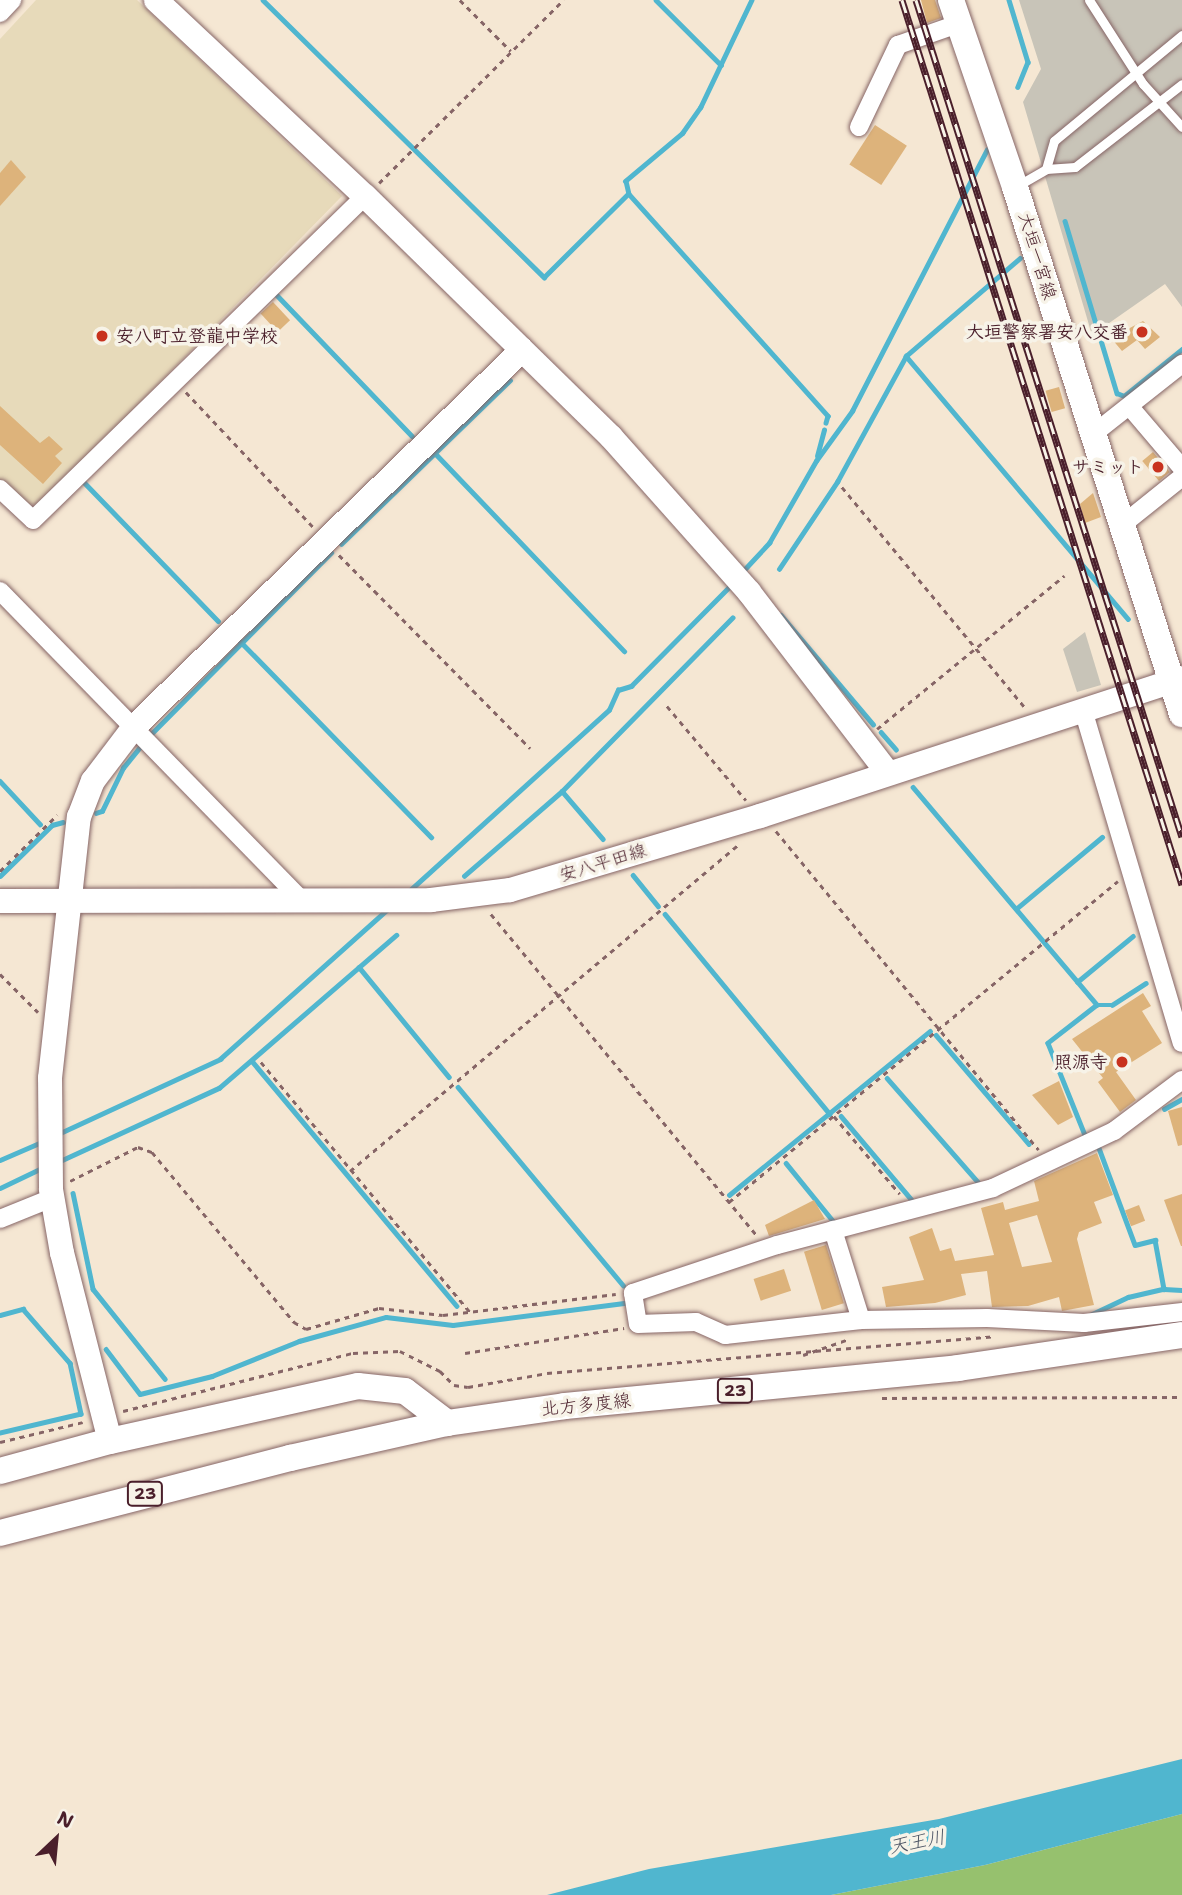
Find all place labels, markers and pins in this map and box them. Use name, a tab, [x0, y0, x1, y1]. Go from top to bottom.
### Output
place label: 大垣警察署安八交番	[966, 321, 1128, 343]
marker: 大垣警察署安八交番	[1134, 324, 1150, 340]
place label: 安八町立登龍中学校	[116, 325, 278, 347]
marker: 安八町立登龍中学校	[94, 328, 110, 344]
place label: サミット	[1072, 456, 1144, 478]
marker: サミット	[1150, 459, 1166, 475]
place label: 照源寺	[1054, 1051, 1108, 1073]
marker: 照源寺	[1114, 1054, 1130, 1070]

